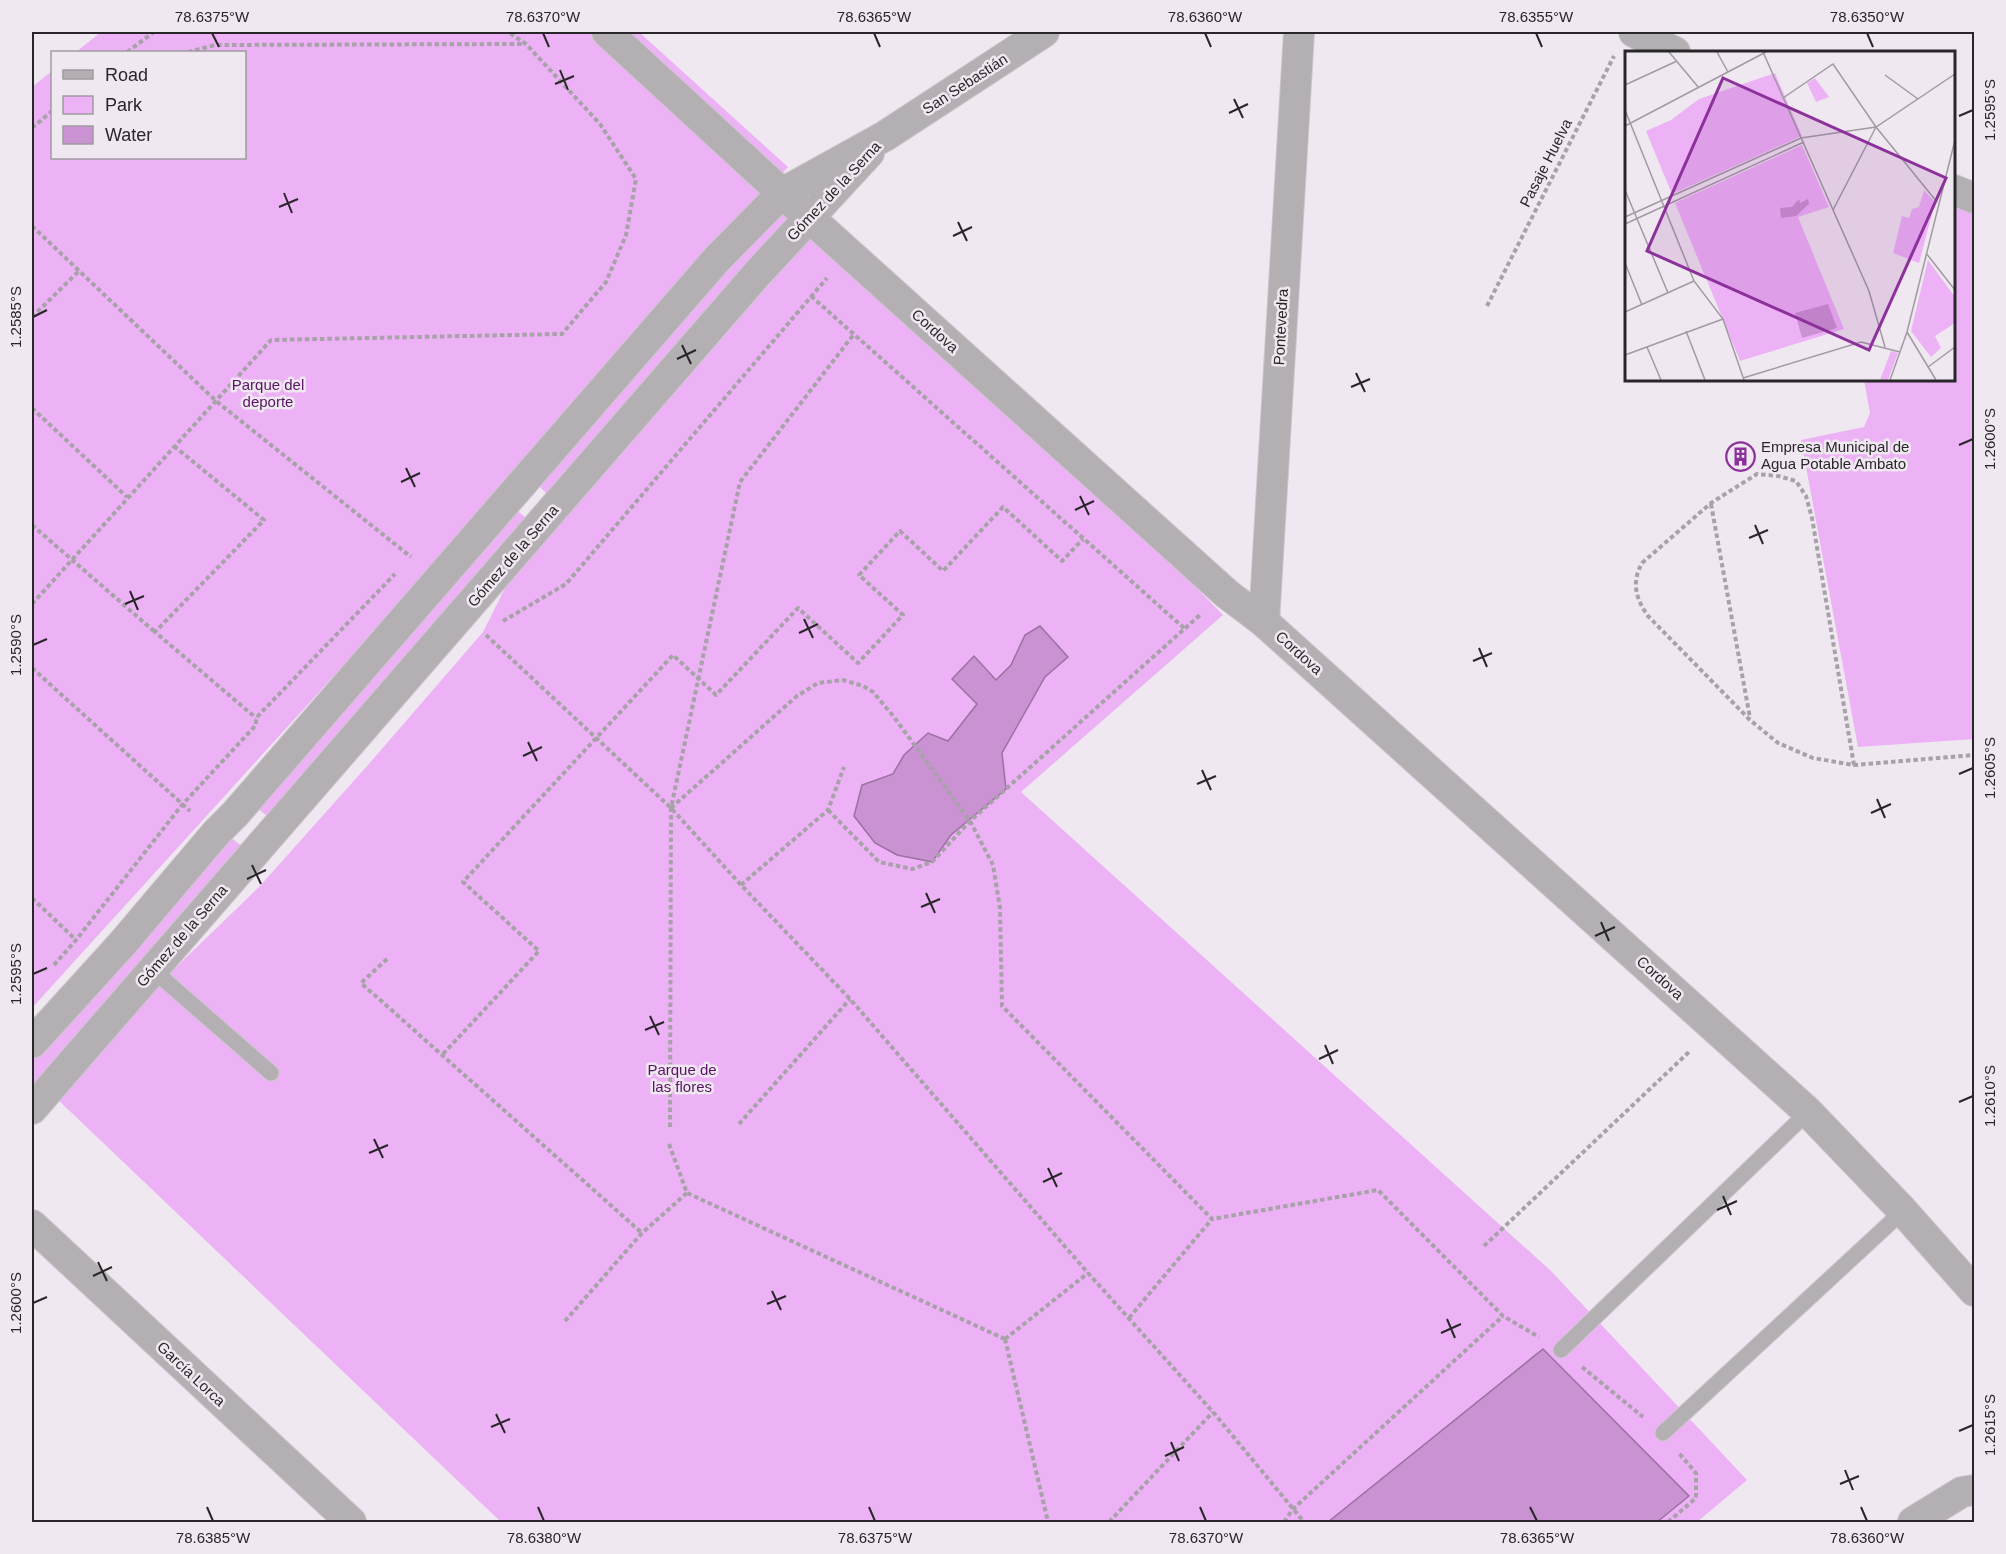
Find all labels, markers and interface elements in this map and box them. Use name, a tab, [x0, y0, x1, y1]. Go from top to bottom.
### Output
text: 78.6375°W	[175, 8, 250, 25]
text: 78.6370°W	[506, 8, 581, 25]
text: 78.6365°W	[837, 8, 912, 25]
text: 78.6360°W	[1168, 8, 1243, 25]
text: 78.6355°W	[1499, 8, 1574, 25]
text: 78.6350°W	[1830, 8, 1905, 25]
street label: San Sebastián	[919, 50, 1010, 117]
legend	[51, 51, 246, 159]
inset map	[1625, 51, 1955, 381]
text: Road	[105, 65, 148, 85]
text: 1.2595°S	[1981, 79, 1998, 141]
text: Park	[105, 95, 143, 115]
street label: Pasaje Huelva	[1516, 115, 1575, 210]
text: Water	[105, 125, 152, 145]
street label: Gómez de la Serna	[783, 137, 884, 244]
text: 1.2585°S	[7, 286, 24, 348]
street label: Pontevedra	[1270, 288, 1291, 366]
street label: Cordova	[909, 305, 963, 356]
park label: Parque del deporte	[232, 376, 304, 410]
text: 1.2600°S	[1981, 408, 1998, 470]
place label: Empresa Municipal de Agua Potable Ambato	[1761, 438, 1909, 472]
building icon: Empresa Municipal de Agua Potable Ambato	[1724, 440, 1756, 472]
street label: Gómez de la Serna	[464, 501, 562, 610]
text: 1.2590°S	[7, 614, 24, 676]
street label: Cordova	[1273, 627, 1327, 678]
text: 1.2605°S	[1981, 737, 1998, 799]
street label: Gómez de la Serna	[133, 881, 231, 990]
text: 1.2595°S	[7, 943, 24, 1005]
street label: Cordova	[1634, 952, 1688, 1003]
park label: Parque de las flores	[647, 1061, 717, 1095]
text: 1.2610°S	[1981, 1065, 1998, 1127]
text: 1.2600°S	[7, 1272, 24, 1334]
street label: García Lorca	[154, 1338, 229, 1410]
text: 1.2615°S	[1981, 1394, 1998, 1456]
text: 78.6385°W	[176, 1529, 251, 1546]
text: 78.6380°W	[507, 1529, 582, 1546]
text: 78.6375°W	[838, 1529, 913, 1546]
text: 78.6370°W	[1169, 1529, 1244, 1546]
text: 78.6365°W	[1500, 1529, 1575, 1546]
text: 78.6360°W	[1830, 1529, 1905, 1546]

